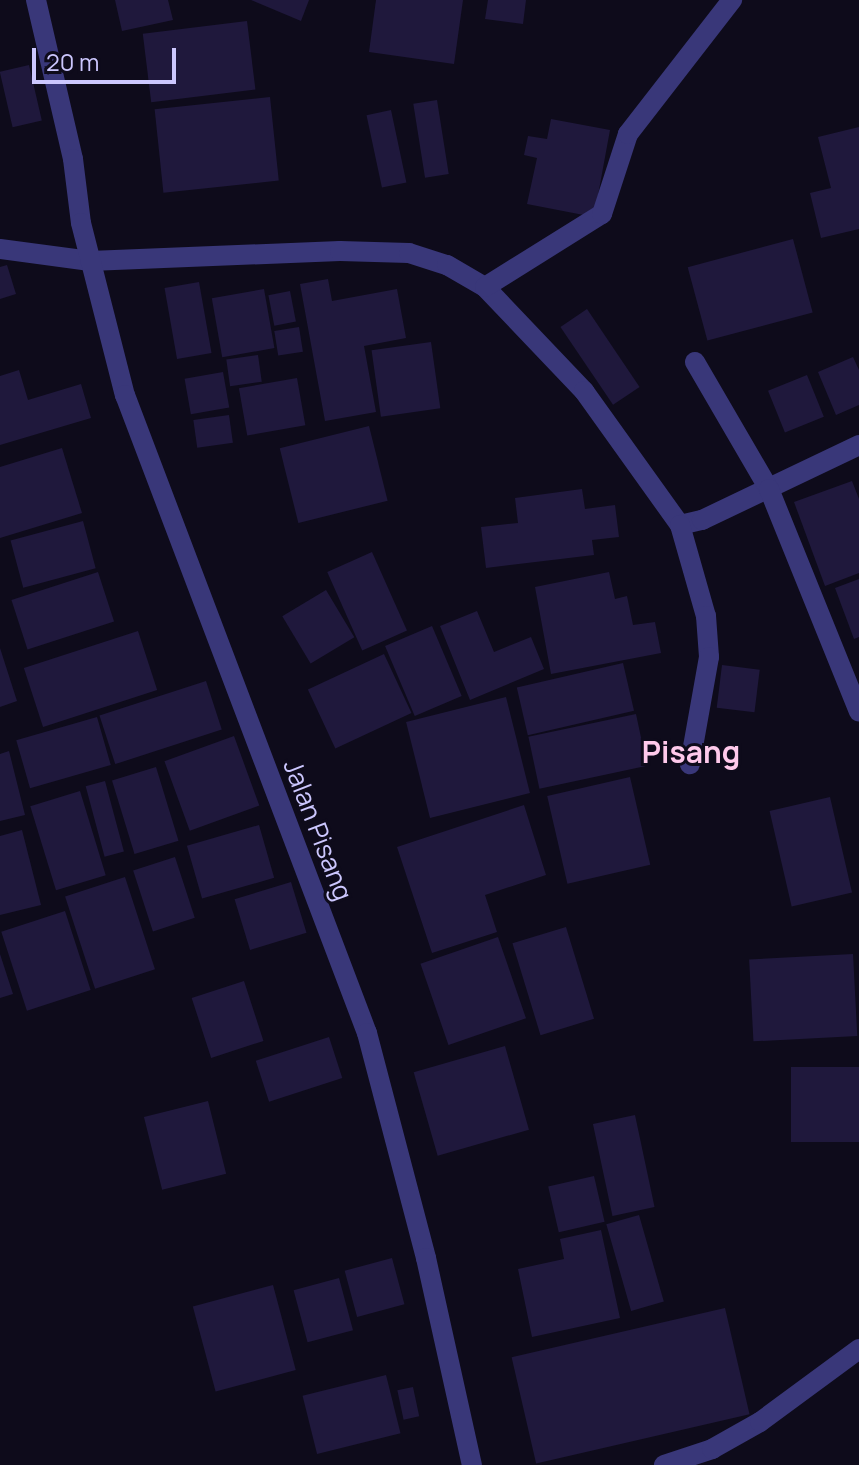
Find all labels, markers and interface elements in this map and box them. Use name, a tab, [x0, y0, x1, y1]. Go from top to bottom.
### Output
scale bar	[36, 32, 180, 82]
text: 20 m	[46, 45, 99, 78]
district label: Pisang	[642, 734, 740, 770]
street label: Jalan Pisang	[277, 755, 359, 905]

